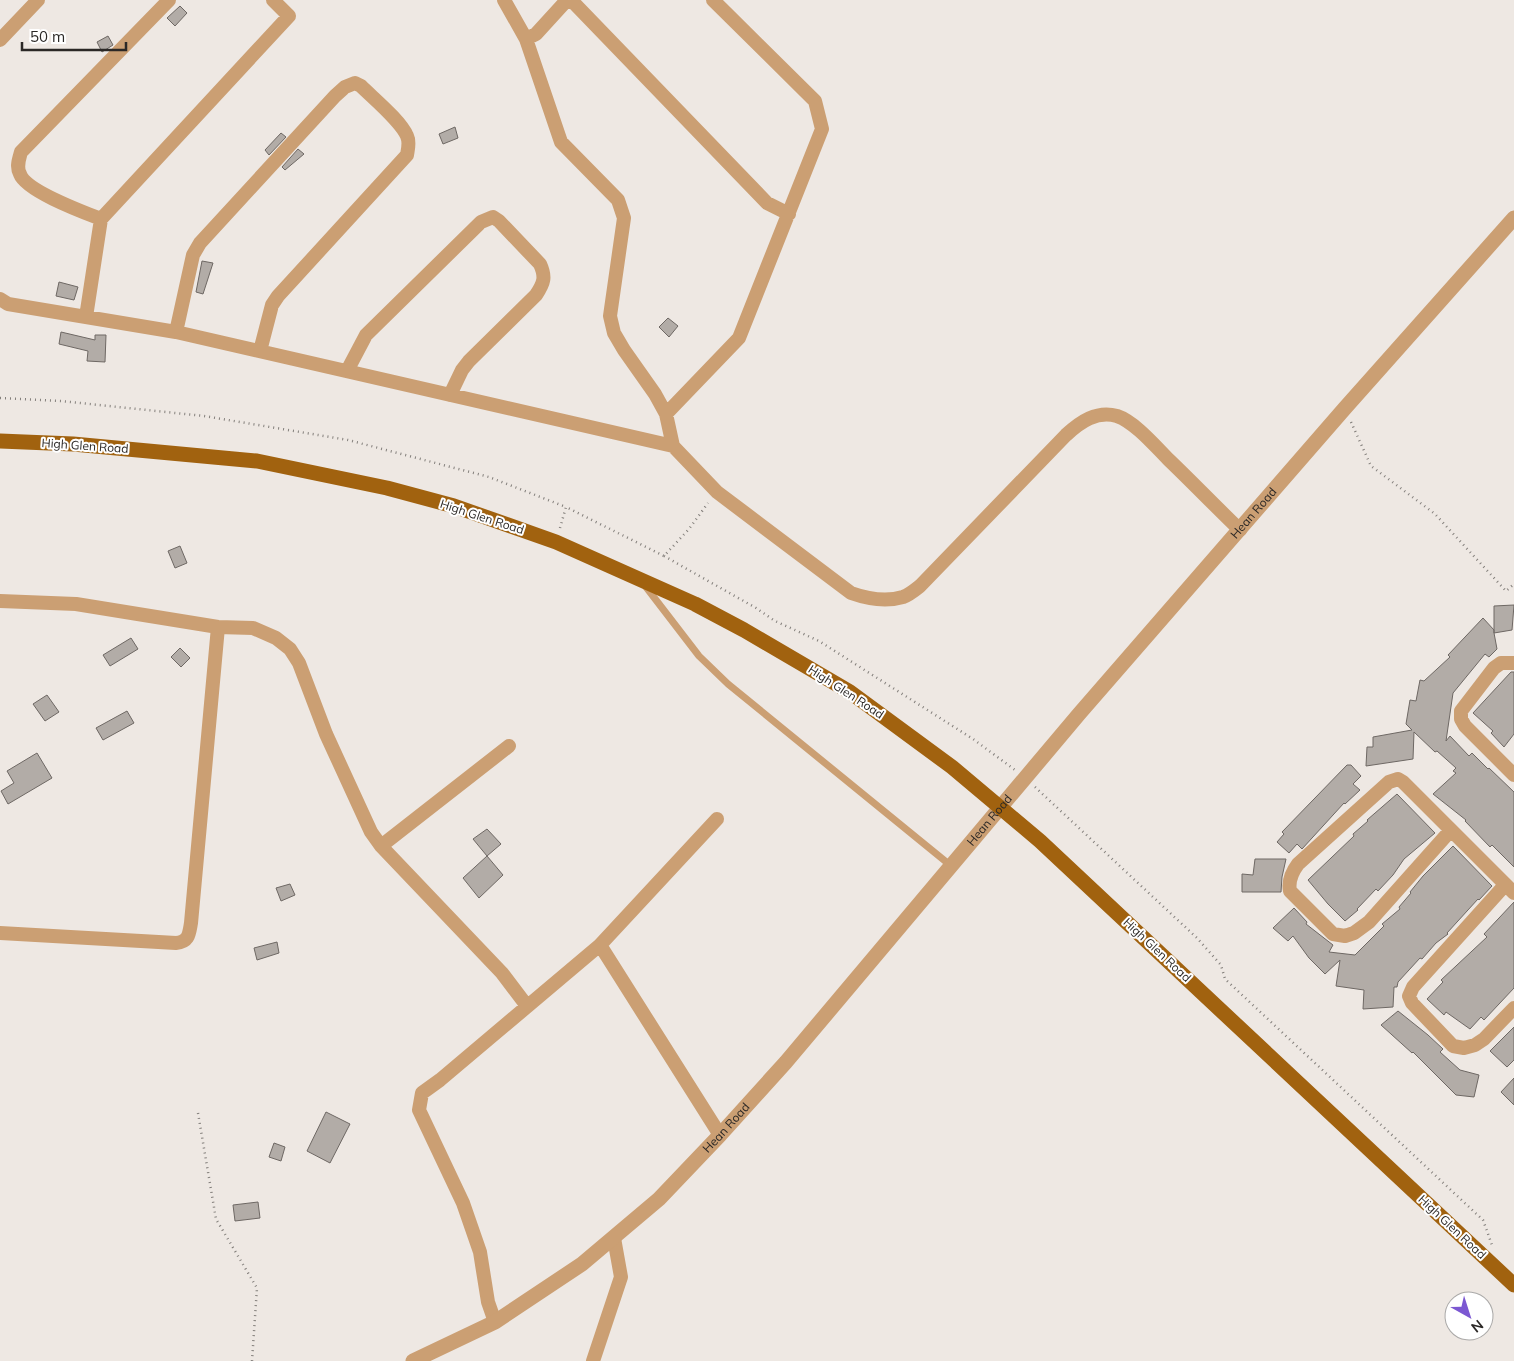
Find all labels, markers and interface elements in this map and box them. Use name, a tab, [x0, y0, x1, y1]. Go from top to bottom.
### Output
scale bar	[22, 20, 126, 52]
text: 50 m	[30, 27, 65, 46]
street label: High Glen Road	[41, 435, 129, 456]
street label: Hean Road	[1227, 484, 1279, 541]
street label: High Glen Road	[438, 496, 526, 537]
street label: High Glen Road	[806, 662, 887, 722]
street label: Hean Road	[963, 791, 1015, 849]
street label: High Glen Road	[1120, 914, 1194, 985]
street label: Hean Road	[699, 1099, 753, 1156]
street label: High Glen Road	[1415, 1191, 1489, 1262]
north arrow	[1444, 1291, 1494, 1341]
text: N	[1467, 1316, 1487, 1336]

